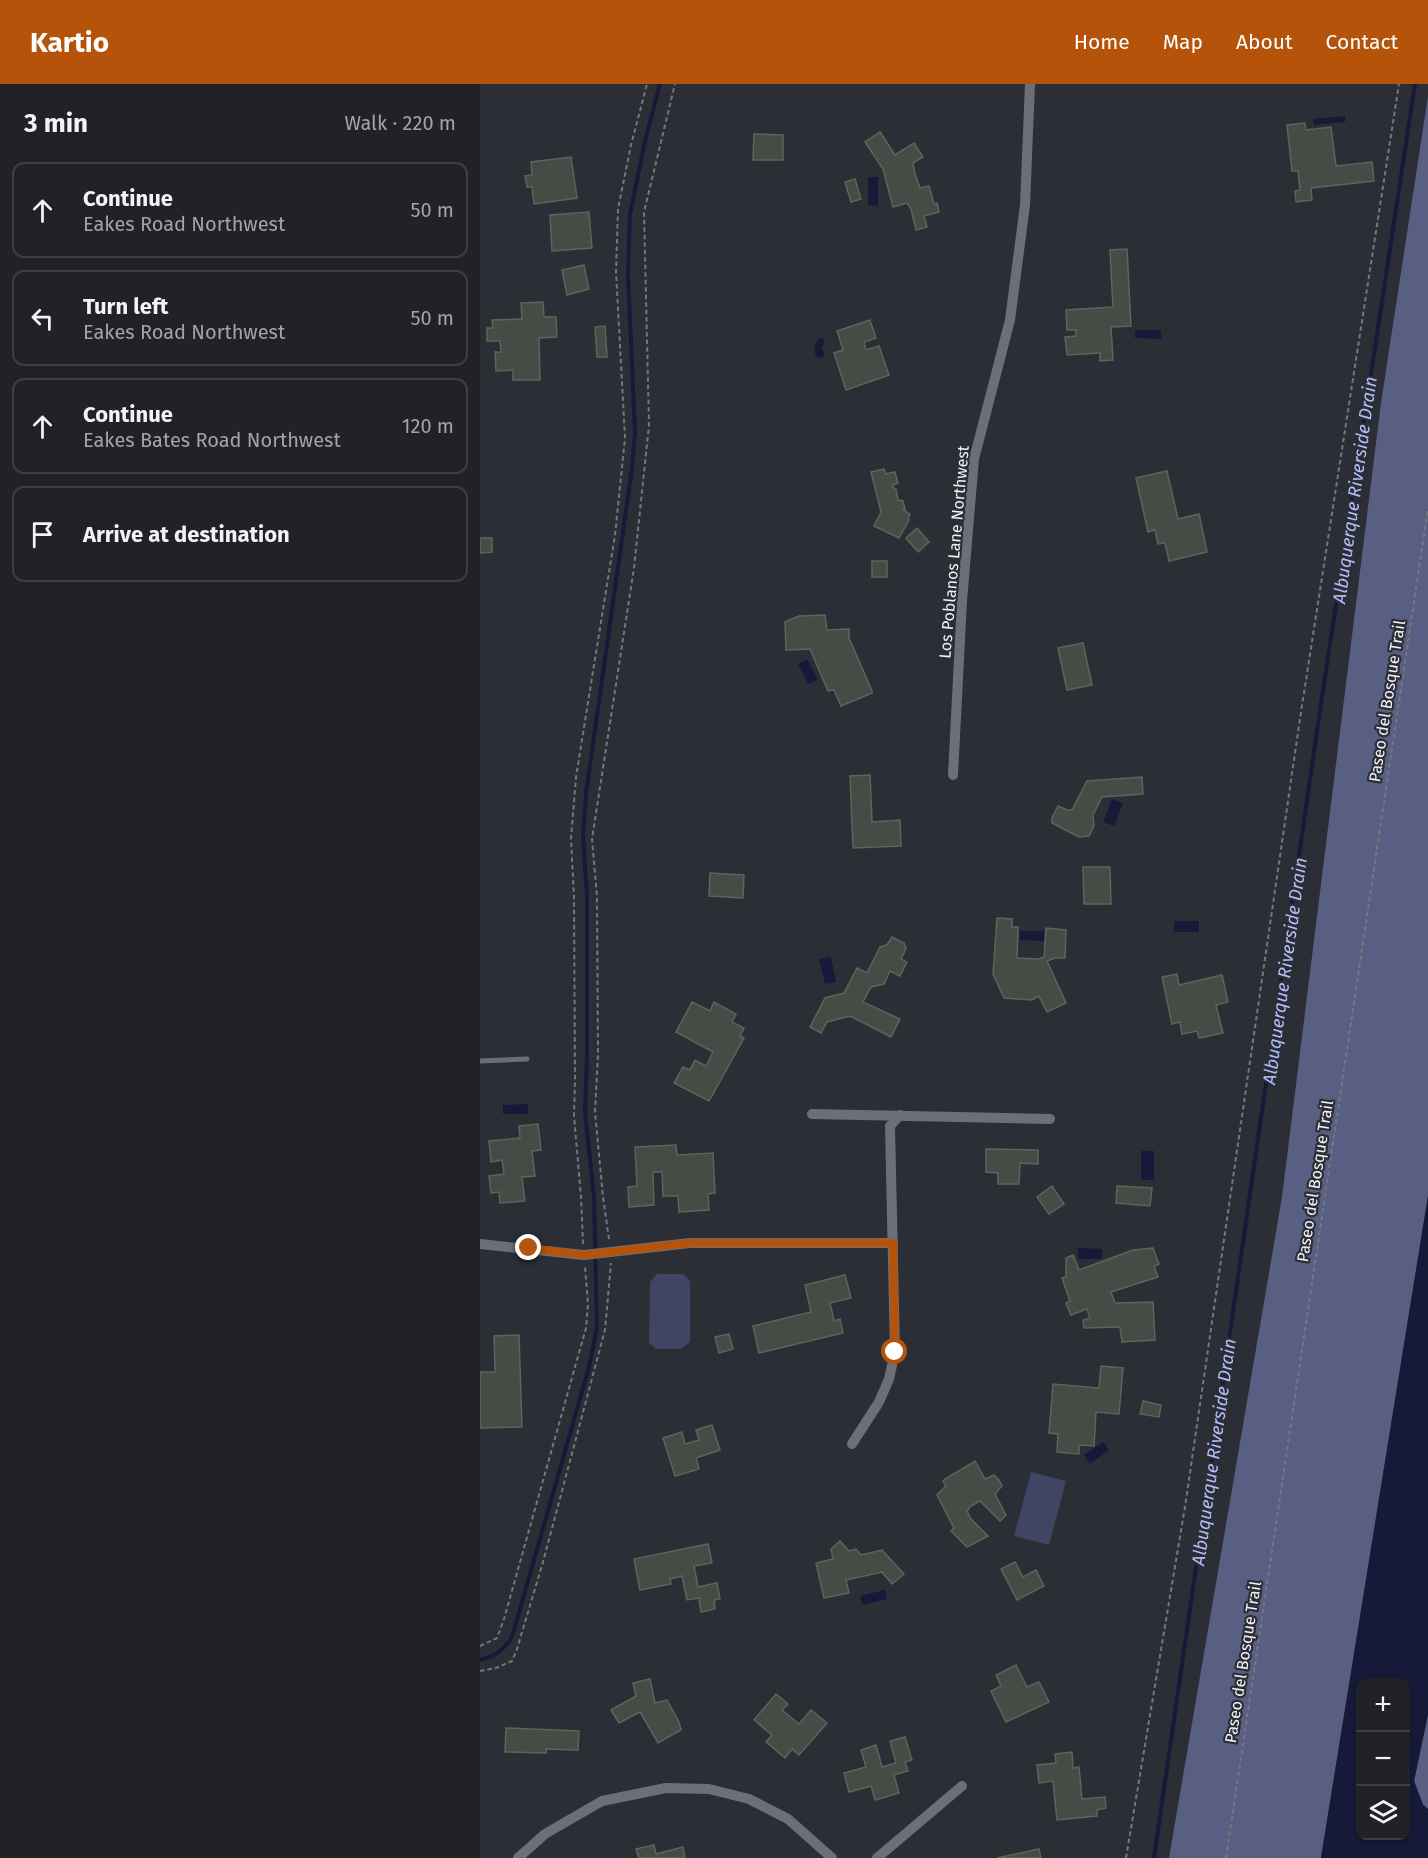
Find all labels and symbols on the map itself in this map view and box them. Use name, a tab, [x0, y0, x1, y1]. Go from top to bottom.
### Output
water label: Albuquerque Riverside Drain	[1328, 375, 1382, 606]
street label: Los Poblanos Lane Northwest	[935, 444, 973, 659]
street label: Paseo del Bosque Trail	[1365, 618, 1409, 783]
water label: Albuquerque Riverside Drain	[1258, 856, 1312, 1087]
street label: Paseo del Bosque Trail	[1293, 1098, 1337, 1263]
route end	[515, 1234, 541, 1260]
water label: Albuquerque Riverside Drain	[1187, 1337, 1241, 1568]
route start	[881, 1338, 907, 1364]
street label: Paseo del Bosque Trail	[1221, 1579, 1265, 1744]

